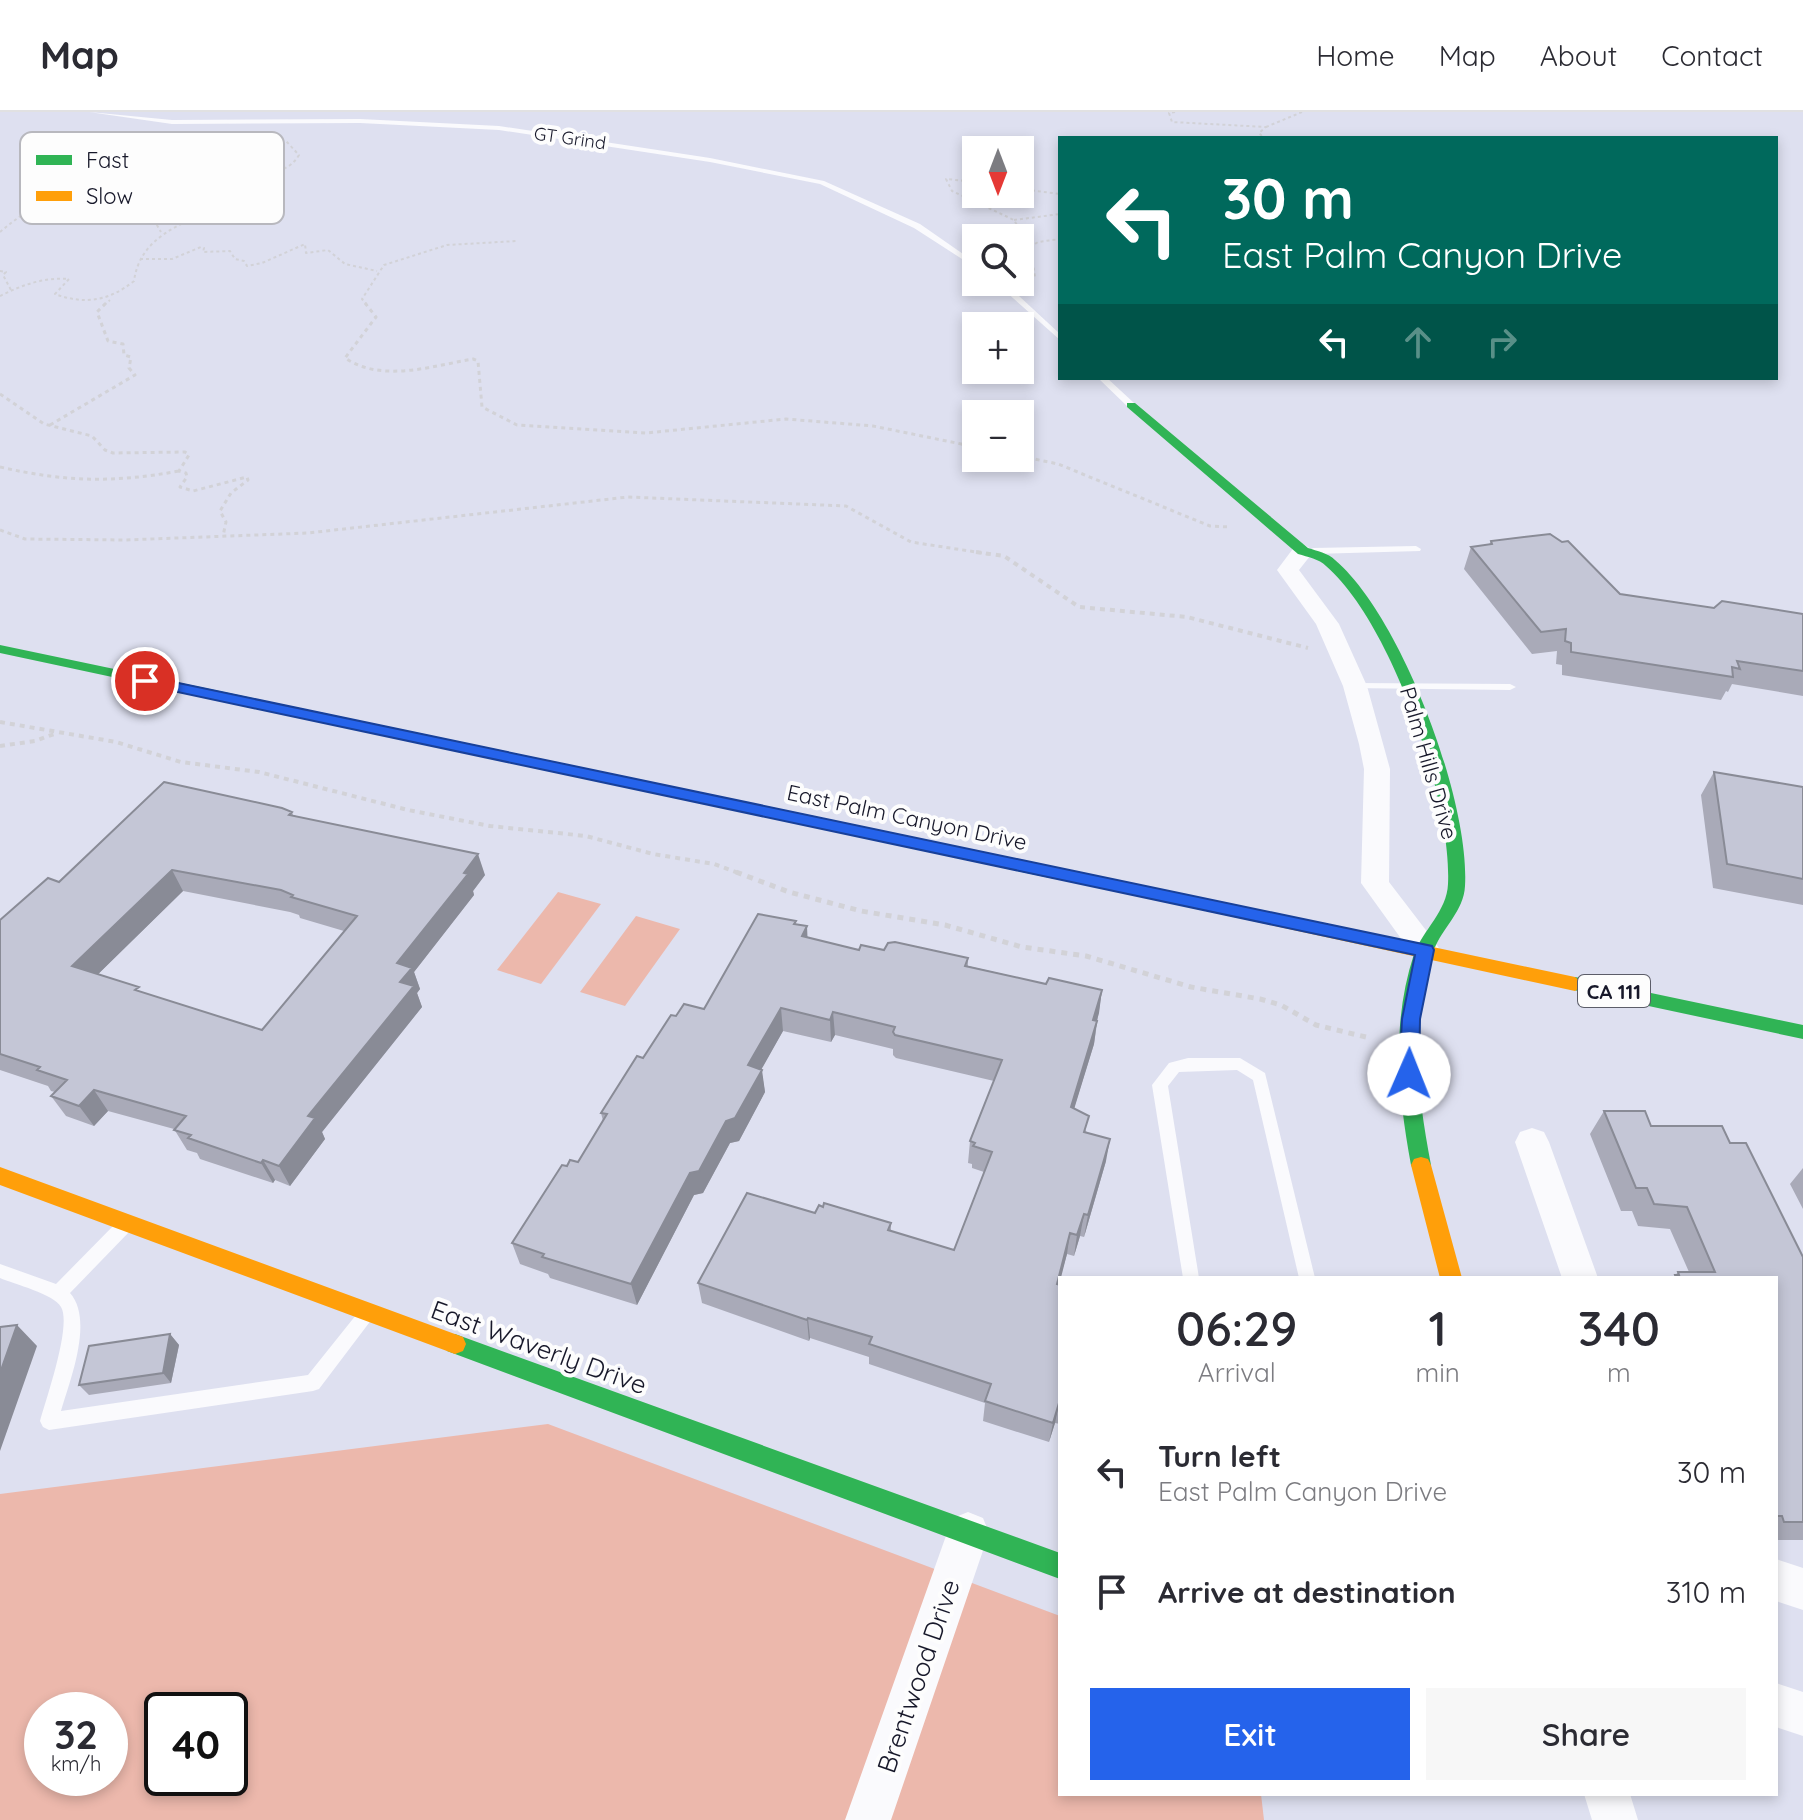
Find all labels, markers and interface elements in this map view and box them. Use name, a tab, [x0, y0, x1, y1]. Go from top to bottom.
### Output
text: Map	[40, 31, 119, 79]
text: Home	[1316, 38, 1395, 73]
text: Map	[1439, 38, 1496, 73]
text: About	[1540, 38, 1617, 73]
text: Contact	[1661, 38, 1763, 73]
street label: GT Grind	[533, 122, 607, 154]
legend	[20, 132, 284, 224]
north arrow	[962, 136, 1034, 208]
map controls	[962, 136, 1034, 472]
text: Fast	[86, 146, 129, 174]
text: 30 m	[1222, 163, 1354, 233]
icon: left	[1090, 168, 1194, 272]
text: Slow	[86, 182, 133, 210]
button: search	[962, 224, 1034, 296]
text: East Palm Canyon Drive	[1222, 232, 1622, 277]
button: +	[962, 312, 1034, 384]
icon: left	[1312, 320, 1356, 364]
icon: ahead	[1396, 320, 1440, 364]
icon: right	[1480, 320, 1524, 364]
button: −	[962, 400, 1034, 472]
pin	[111, 647, 179, 715]
icon: arrive	[123, 659, 167, 703]
street label: Palm Hills Drive	[1394, 683, 1464, 843]
street label: East Palm Canyon Drive	[784, 778, 1030, 856]
road number: CA 111	[1578, 975, 1650, 1007]
position arrow	[1367, 1032, 1451, 1116]
street label: East Waverly Drive	[427, 1293, 651, 1401]
text: 06:29	[1176, 1298, 1297, 1358]
text: 1	[1428, 1298, 1447, 1358]
text: 340	[1578, 1298, 1660, 1358]
text: Arrival	[1198, 1356, 1276, 1389]
text: min	[1416, 1356, 1460, 1389]
text: m	[1607, 1356, 1631, 1389]
text: Turn left	[1158, 1437, 1281, 1475]
icon: left	[1090, 1450, 1134, 1494]
text: 30 m	[1677, 1453, 1746, 1491]
text: East Palm Canyon Drive	[1158, 1475, 1447, 1508]
icon: arrive	[1090, 1570, 1134, 1614]
text: Arrive at destination	[1158, 1573, 1456, 1611]
text: 310 m	[1666, 1573, 1746, 1611]
street label: Brentwood Drive	[869, 1575, 967, 1777]
button: Exit	[1090, 1688, 1410, 1780]
button: Share	[1426, 1688, 1746, 1780]
speed limit sign: 40	[144, 1692, 248, 1796]
text: 32	[54, 1709, 98, 1759]
text: km/h	[51, 1751, 101, 1776]

